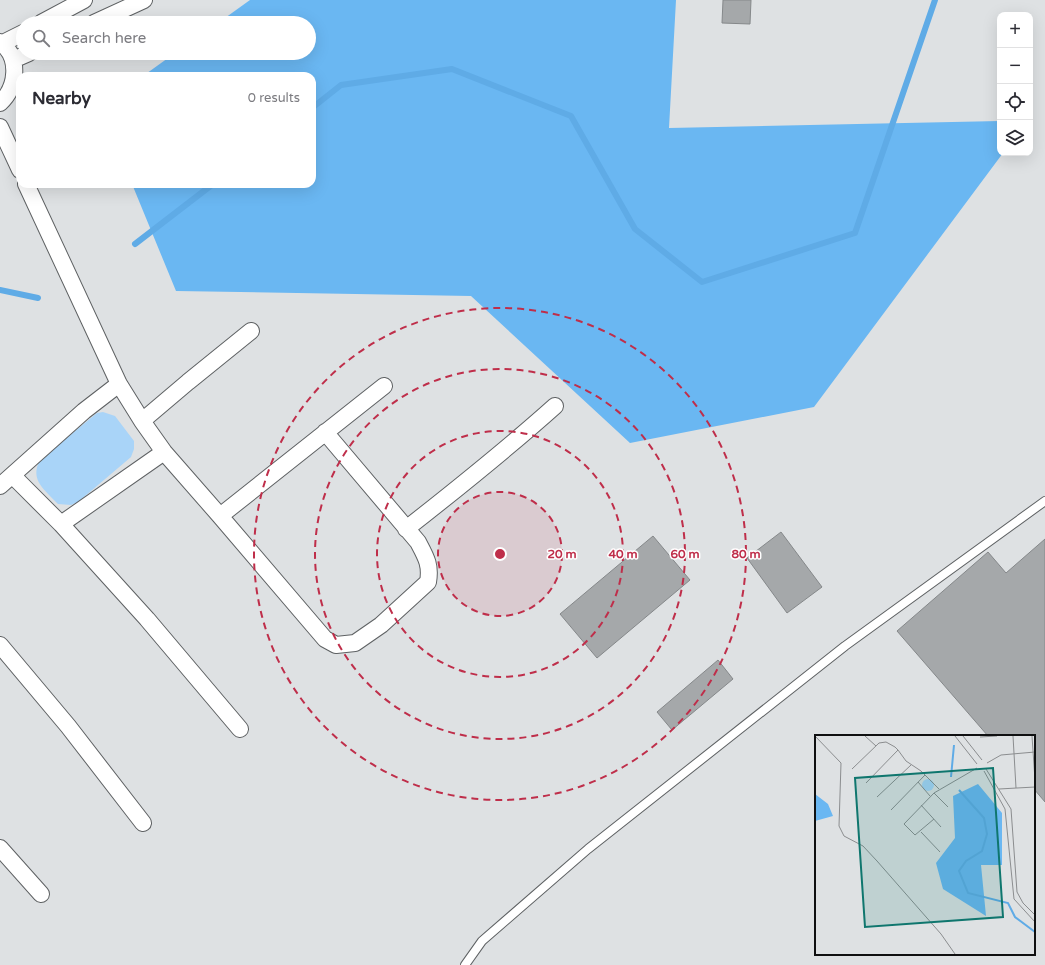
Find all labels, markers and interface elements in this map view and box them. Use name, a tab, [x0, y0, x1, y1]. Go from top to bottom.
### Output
map controls	[997, 12, 1033, 156]
button: +	[997, 12, 1033, 48]
search box	[16, 16, 316, 60]
icon: search	[30, 27, 52, 49]
text: Search here	[62, 29, 146, 47]
button: −	[997, 48, 1033, 84]
button: locate	[997, 84, 1033, 120]
text: Nearby	[32, 88, 91, 109]
text: 0 results	[248, 90, 300, 106]
button: layers	[997, 120, 1033, 156]
centre of rings	[493, 547, 507, 561]
text: 20 m	[547, 547, 577, 561]
text: 40 m	[608, 547, 638, 561]
text: 60 m	[670, 547, 700, 561]
text: 80 m	[731, 547, 761, 561]
inset map	[815, 735, 1035, 955]

